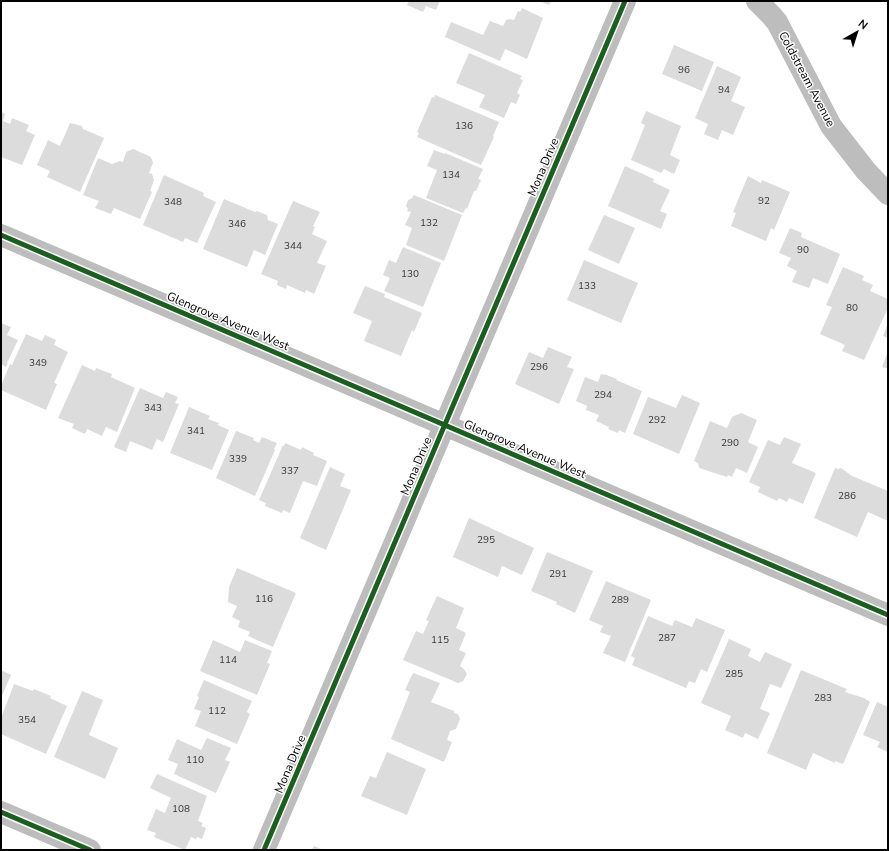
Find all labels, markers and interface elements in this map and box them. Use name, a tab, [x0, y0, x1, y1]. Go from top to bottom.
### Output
north arrow	[837, 12, 877, 52]
text: N	[855, 16, 871, 33]
street label: Coldstream Avenue	[775, 28, 839, 130]
house number: 96	[678, 63, 690, 77]
house number: 94	[718, 83, 730, 97]
house number: 136	[455, 119, 473, 133]
street label: Mona Drive	[524, 135, 562, 199]
house number: 134	[442, 168, 460, 182]
house number: 92	[758, 194, 770, 208]
house number: 348	[164, 195, 182, 209]
house number: 132	[420, 216, 438, 230]
house number: 346	[228, 217, 246, 231]
house number: 344	[284, 239, 302, 253]
house number: 90	[797, 243, 809, 257]
house number: 130	[401, 267, 419, 281]
house number: 133	[578, 279, 596, 293]
street label: Glengrove Avenue West	[164, 288, 292, 354]
house number: 80	[846, 301, 858, 315]
house number: 349	[29, 356, 47, 370]
house number: 296	[530, 360, 548, 374]
house number: 294	[594, 388, 612, 402]
house number: 343	[144, 401, 162, 415]
house number: 292	[648, 413, 666, 427]
street label: Glengrove Avenue West	[461, 416, 589, 482]
house number: 341	[187, 424, 205, 438]
street label: Mona Drive	[397, 434, 435, 498]
house number: 290	[721, 436, 739, 450]
house number: 339	[229, 452, 247, 466]
house number: 337	[281, 464, 299, 478]
house number: 286	[838, 489, 856, 503]
house number: 295	[477, 533, 495, 547]
house number: 291	[549, 567, 567, 581]
house number: 116	[255, 592, 273, 606]
house number: 289	[611, 593, 629, 607]
house number: 287	[658, 631, 676, 645]
house number: 115	[431, 633, 449, 647]
house number: 114	[219, 653, 237, 667]
house number: 285	[725, 667, 743, 681]
house number: 283	[814, 691, 832, 705]
house number: 112	[208, 704, 226, 718]
house number: 354	[18, 713, 36, 727]
street label: Mona Drive	[271, 732, 309, 796]
house number: 110	[186, 753, 204, 767]
house number: 108	[172, 802, 190, 816]

